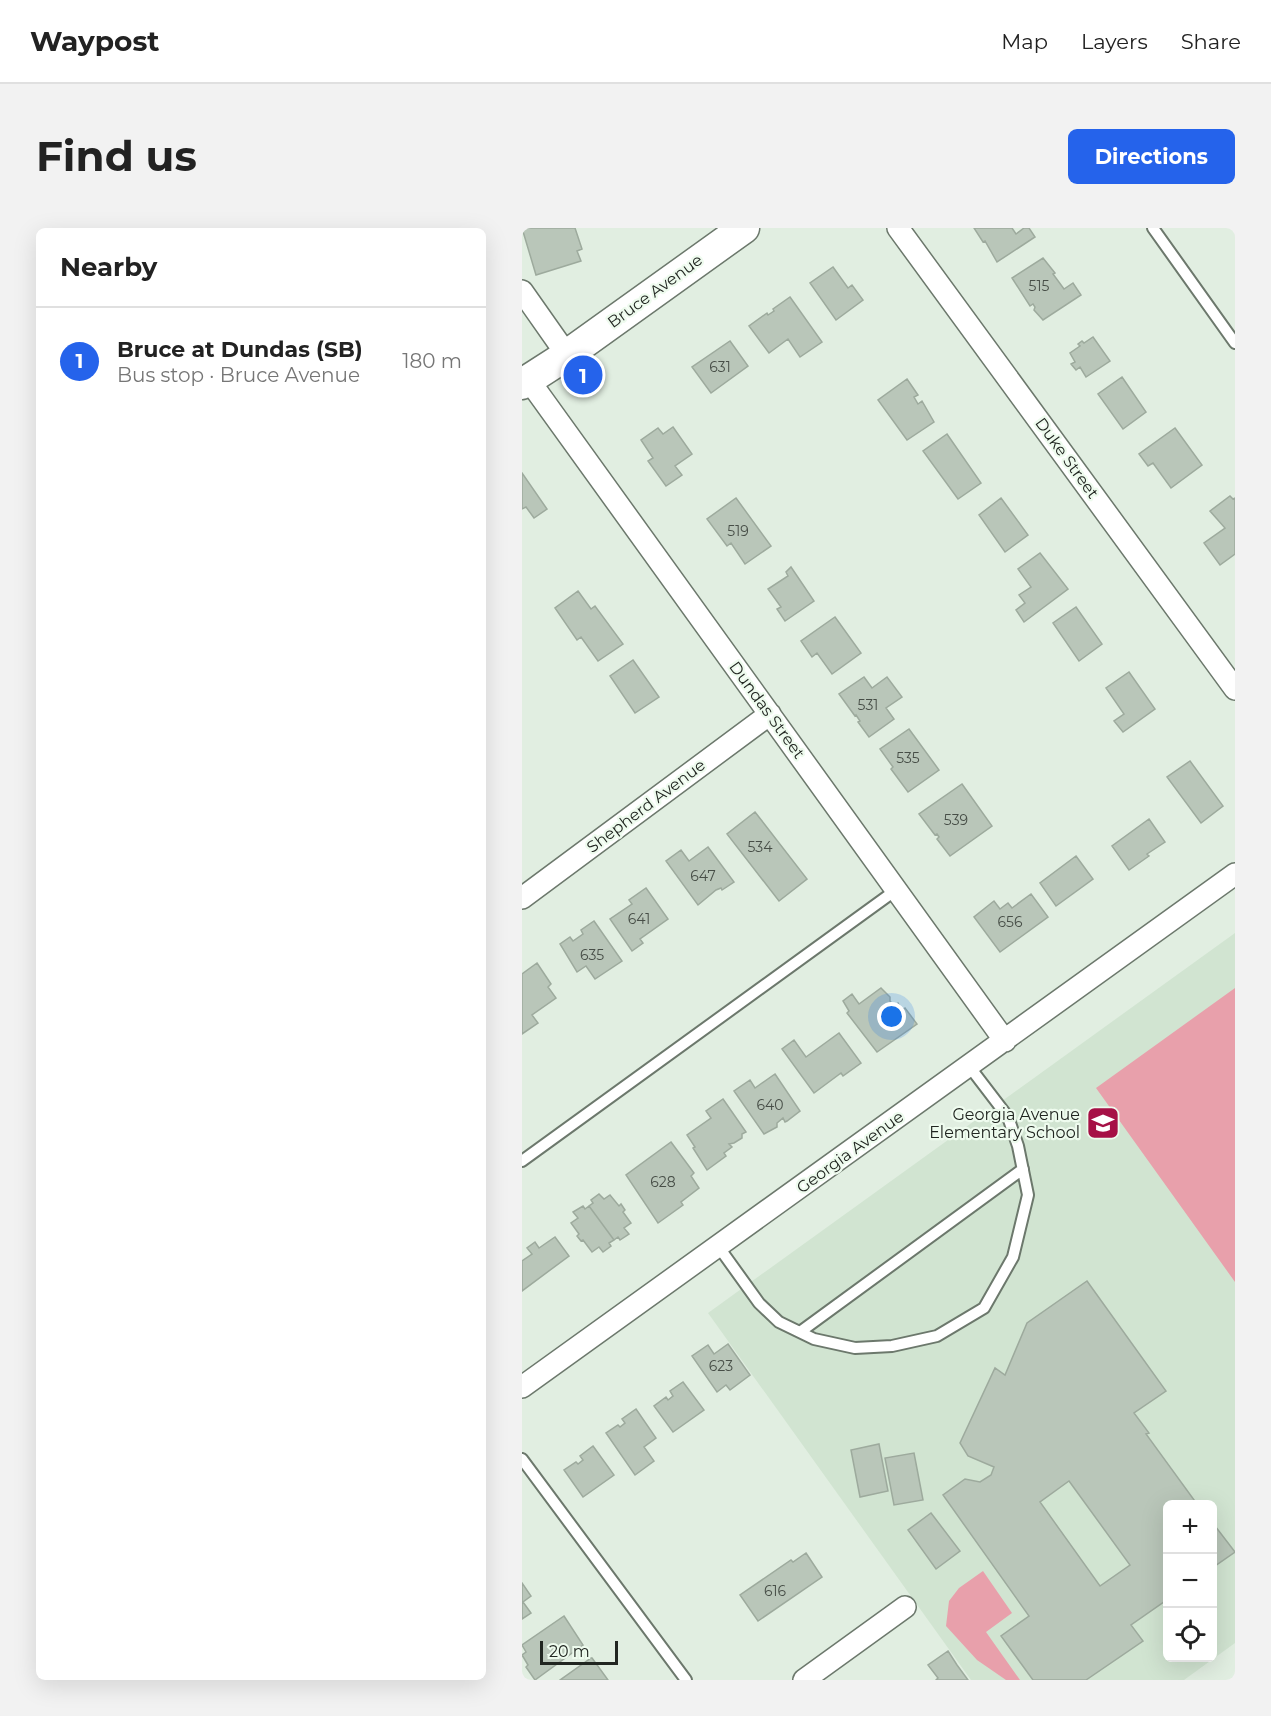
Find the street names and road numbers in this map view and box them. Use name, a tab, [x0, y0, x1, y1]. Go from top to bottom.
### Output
street label: Bruce Avenue	[604, 250, 706, 332]
street label: Duke Street	[1031, 414, 1103, 503]
street label: Dundas Street	[725, 658, 809, 763]
street label: Shepherd Avenue	[583, 755, 709, 857]
street label: Georgia Avenue	[793, 1107, 907, 1197]

